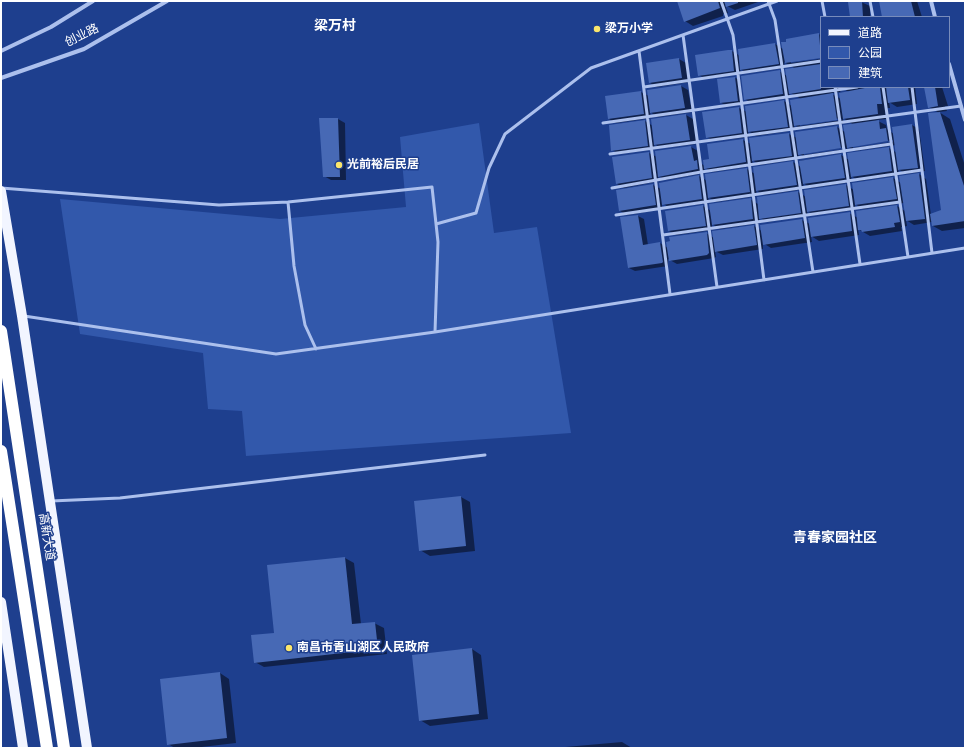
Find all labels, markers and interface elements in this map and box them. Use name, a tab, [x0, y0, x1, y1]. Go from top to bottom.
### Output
legend	[820, 16, 950, 88]
district label: 梁万村	[314, 18, 356, 34]
street label: 创业路	[63, 22, 101, 50]
place label: 梁万小学	[605, 22, 653, 36]
marker: 梁万小学	[592, 24, 602, 34]
text: 道路	[858, 24, 882, 41]
text: 公园	[858, 44, 882, 61]
text: 建筑	[858, 64, 882, 81]
place label: 光前裕后民居	[347, 158, 419, 172]
marker: 光前裕后民居	[334, 160, 344, 170]
street label: 高新大道	[35, 512, 57, 562]
district label: 青春家园社区	[793, 530, 877, 546]
place label: 南昌市青山湖区人民政府	[297, 641, 429, 655]
marker: 南昌市青山湖区人民政府	[284, 643, 294, 653]

